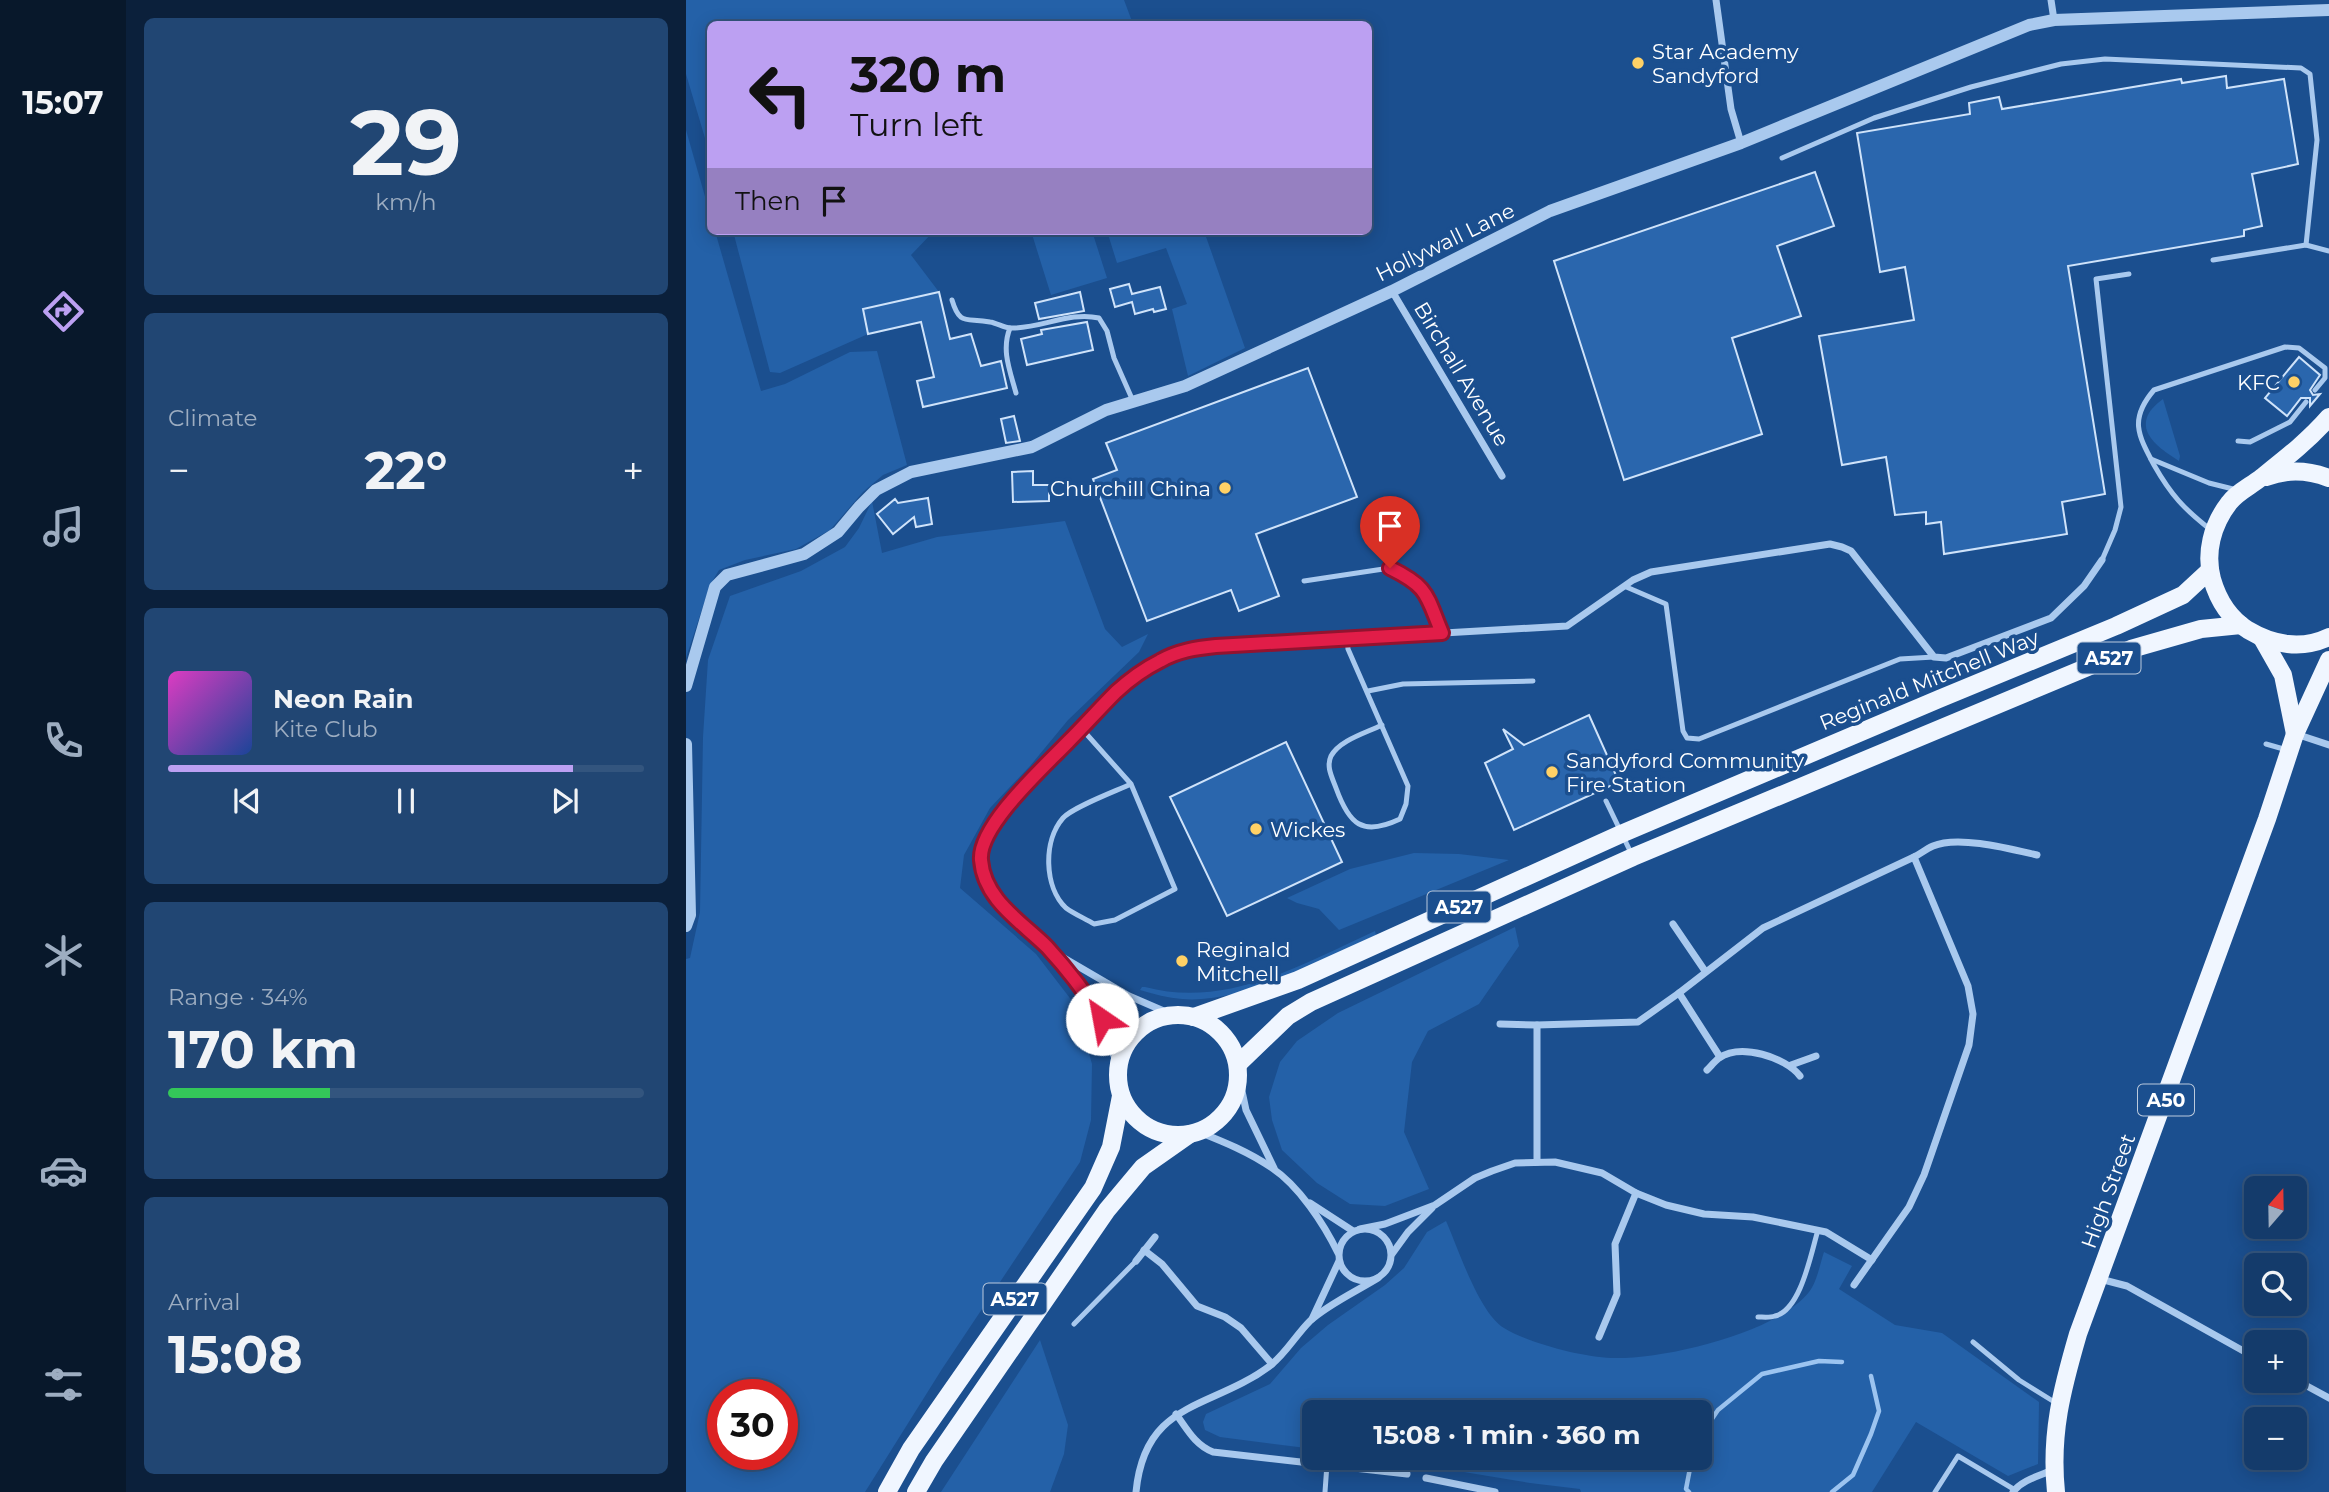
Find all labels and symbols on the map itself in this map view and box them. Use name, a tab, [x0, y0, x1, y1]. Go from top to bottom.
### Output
place label: Star Academy Sandyford	[1652, 39, 1799, 88]
marker: Star Academy Sandyford	[1630, 55, 1646, 71]
street label: Hollywall Lane	[1371, 198, 1519, 286]
street label: Birchall Avenue	[1409, 297, 1515, 451]
place label: KFC	[2237, 370, 2280, 395]
marker: KFC	[2286, 374, 2302, 390]
place label: Churchill China	[1050, 476, 1211, 501]
marker: Churchill China	[1217, 480, 1233, 496]
pin	[1360, 496, 1420, 568]
street label: Reginald Mitchell Way	[1816, 624, 2043, 735]
road number: A527	[2078, 642, 2140, 674]
place label: Sandyford Community Fire Station	[1566, 748, 1805, 797]
marker: Sandyford Community Fire Station	[1544, 764, 1560, 780]
place label: Wickes	[1270, 817, 1345, 842]
marker: Wickes	[1248, 821, 1264, 837]
road number: A527	[1428, 892, 1490, 923]
place label: Reginald Mitchell	[1196, 937, 1290, 986]
marker: Reginald Mitchell	[1174, 953, 1190, 969]
position arrow	[1065, 982, 1139, 1056]
road number: A50	[2138, 1084, 2194, 1116]
street label: High Street	[2076, 1130, 2140, 1252]
north arrow	[2244, 1176, 2306, 1239]
road number: A527	[984, 1284, 1046, 1315]
speed limit sign: 30	[707, 1379, 798, 1470]

